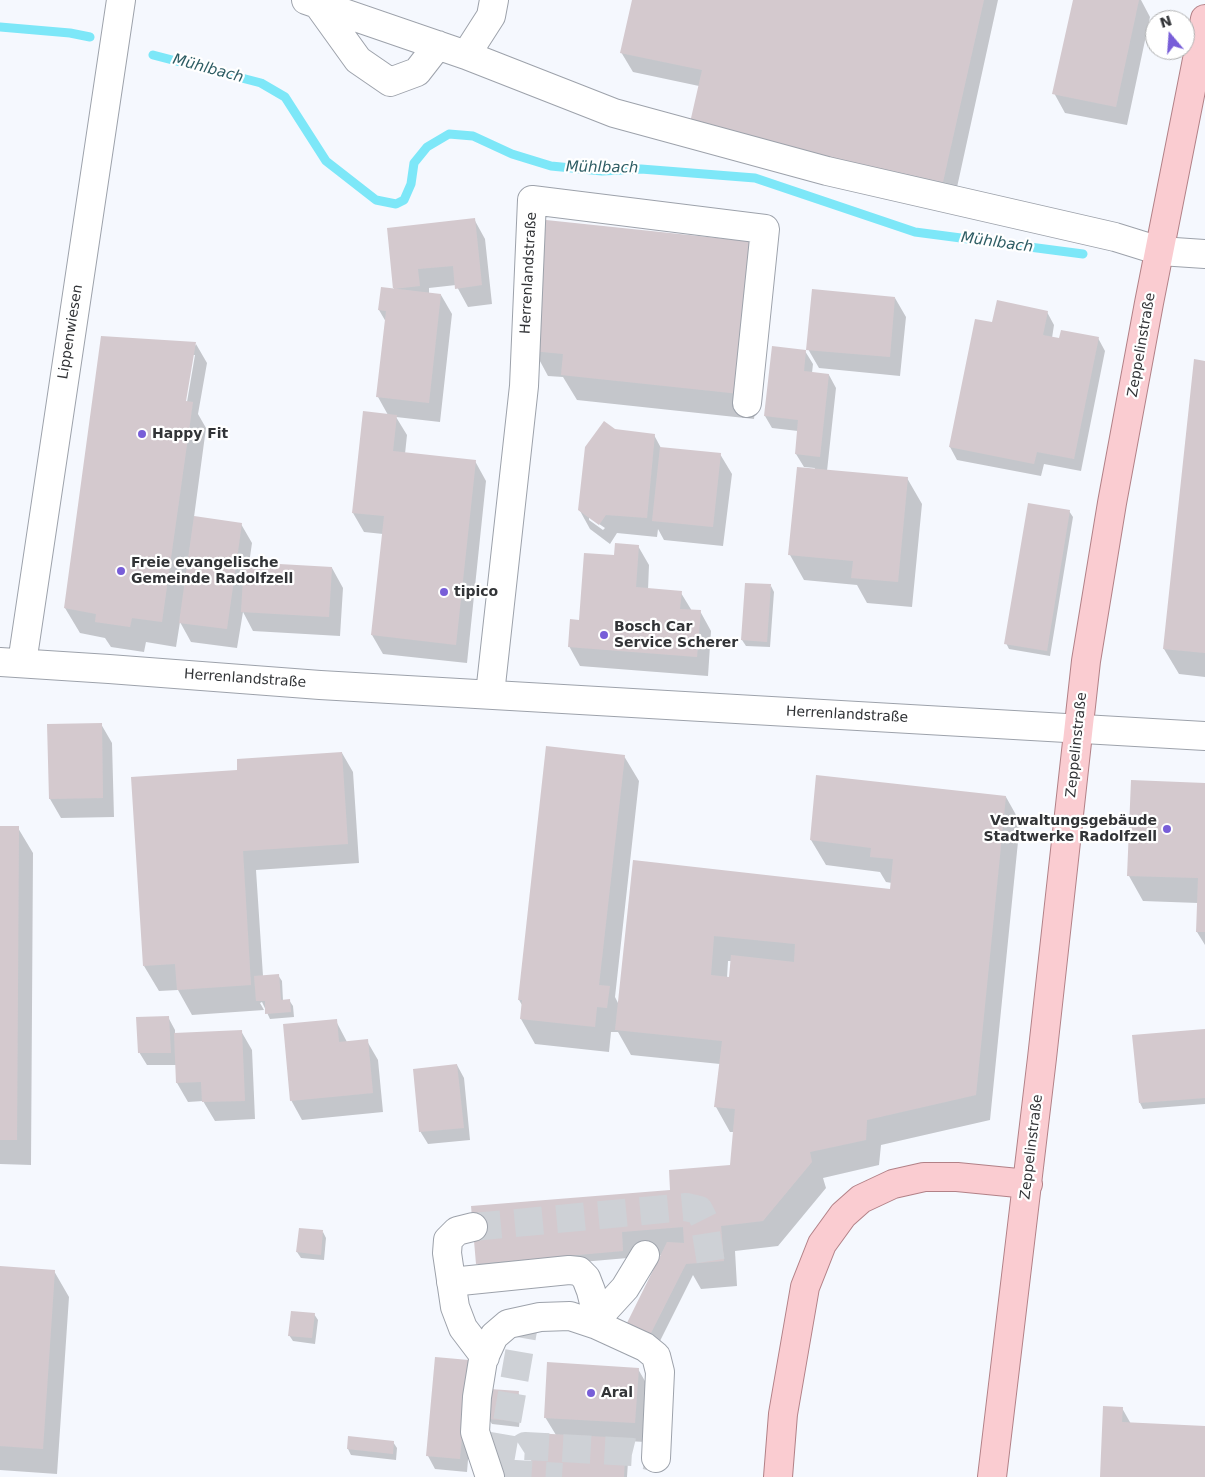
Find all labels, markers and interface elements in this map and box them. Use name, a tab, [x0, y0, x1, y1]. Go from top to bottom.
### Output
north arrow	[1145, 10, 1195, 60]
text: N	[1158, 12, 1174, 31]
water label: Mühlbach	[171, 51, 245, 87]
water label: Mühlbach	[566, 158, 638, 178]
street label: Herrenlandstraße	[517, 211, 541, 335]
water label: Mühlbach	[960, 229, 1034, 257]
street label: Lippenwiesen	[55, 283, 87, 381]
street label: Zeppelinstraße	[1125, 291, 1159, 399]
place label: Happy Fit	[152, 426, 228, 442]
marker: Happy Fit	[136, 428, 148, 440]
place label: Freie evangelische Gemeinde Radolfzell	[131, 555, 293, 588]
marker: Freie evangelische Gemeinde Radolfzell	[115, 565, 127, 577]
place label: tipico	[454, 584, 498, 600]
marker: tipico	[438, 586, 450, 598]
place label: Bosch Car Service Scherer	[614, 619, 738, 652]
marker: Bosch Car Service Scherer	[598, 629, 610, 641]
street label: Herrenlandstraße	[183, 666, 307, 692]
street label: Zeppelinstraße	[1063, 692, 1091, 798]
street label: Herrenlandstraße	[785, 703, 909, 727]
place label: Verwaltungsgebäude Stadtwerke Radolfzell	[983, 813, 1157, 846]
marker: Verwaltungsgebäude Stadtwerke Radolfzell	[1161, 823, 1173, 835]
street label: Zeppelinstraße	[1017, 1093, 1047, 1201]
place label: Aral	[601, 1385, 633, 1401]
marker: Aral	[585, 1387, 597, 1399]

